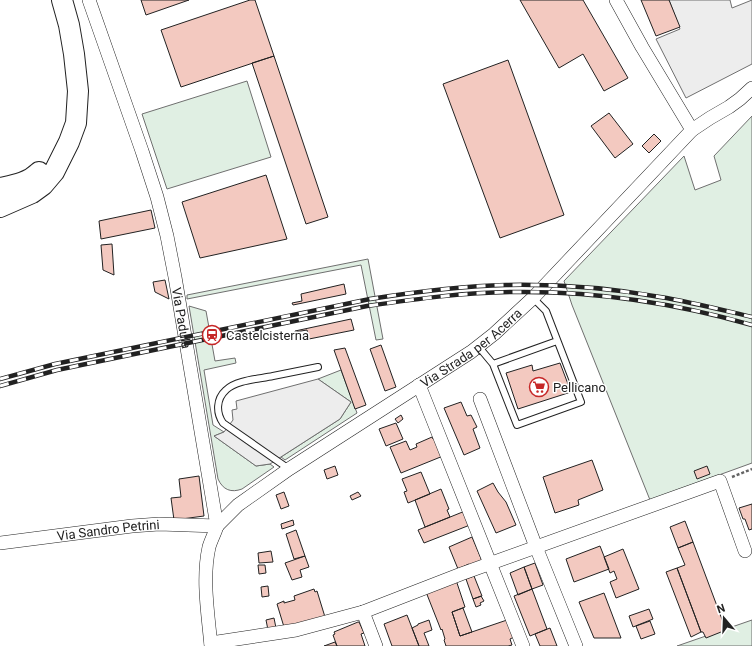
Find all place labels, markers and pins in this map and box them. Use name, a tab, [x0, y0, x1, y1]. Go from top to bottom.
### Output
station icon: Castelcisterna	[201, 324, 223, 346]
place label: Castelcisterna	[226, 328, 309, 343]
supermarket icon: Pellicano	[528, 376, 550, 398]
place label: Pellicano	[553, 380, 606, 395]

